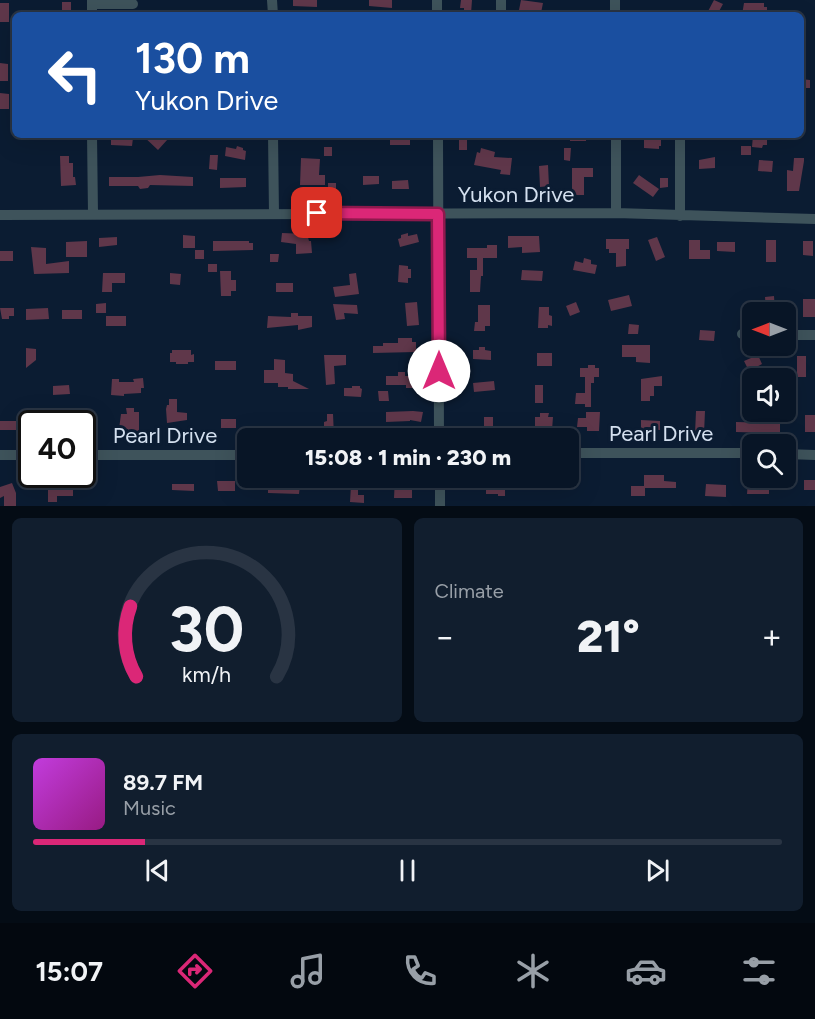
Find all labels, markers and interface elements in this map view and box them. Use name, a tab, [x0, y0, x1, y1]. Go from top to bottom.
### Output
text: 130 m	[135, 33, 250, 84]
icon: left	[36, 36, 114, 114]
text: Yukon Drive	[135, 84, 278, 117]
street label: Yukon Drive	[458, 181, 574, 208]
pin	[291, 187, 342, 238]
icon: arrive	[300, 196, 333, 229]
north arrow	[742, 302, 796, 356]
map controls	[742, 302, 796, 488]
position arrow	[407, 339, 471, 403]
button: sound	[742, 368, 796, 422]
speed limit sign: 40	[18, 410, 96, 488]
street label: Pearl Drive	[609, 420, 713, 447]
street label: Pearl Drive	[113, 422, 217, 449]
button: search	[742, 434, 796, 488]
text: 15:08 · 1 min · 230 m	[305, 444, 511, 471]
text: Climate	[435, 579, 504, 603]
text: 30	[169, 592, 244, 667]
text: 21°	[577, 609, 640, 663]
text: −	[435, 617, 455, 656]
text: +	[761, 617, 782, 656]
text: km/h	[182, 662, 231, 687]
text: 89.7 FM	[123, 769, 203, 796]
text: Music	[123, 796, 176, 820]
icon: previous	[141, 854, 174, 887]
icon: pause	[391, 854, 424, 887]
icon: next	[641, 854, 674, 887]
icon: directions	[174, 950, 216, 992]
icon: music	[287, 950, 329, 992]
icon: phone	[399, 950, 441, 992]
icon: climate	[512, 950, 554, 992]
icon: car	[625, 950, 667, 992]
icon: filters	[738, 950, 780, 992]
text: 15:07	[35, 955, 103, 988]

